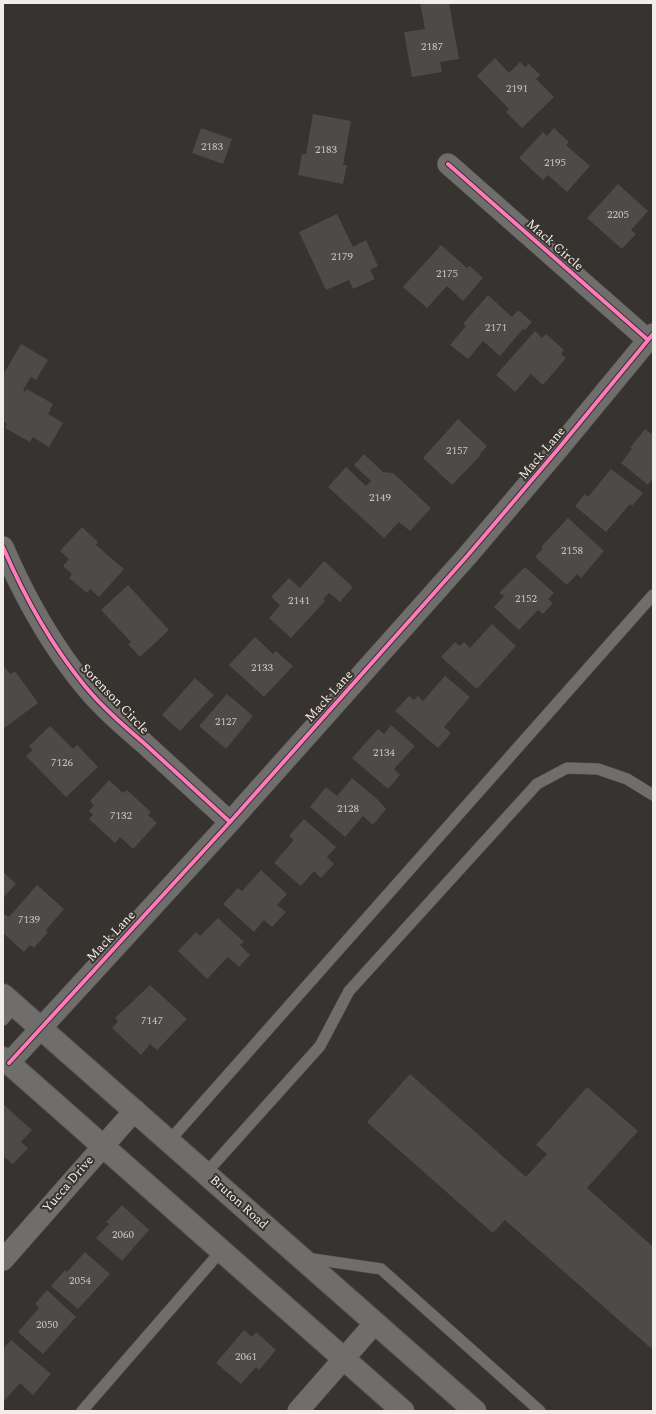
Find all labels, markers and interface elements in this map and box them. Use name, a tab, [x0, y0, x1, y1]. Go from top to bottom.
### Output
house number: 2187	[421, 38, 443, 55]
house number: 2191	[506, 80, 528, 97]
house number: 2183	[201, 138, 223, 155]
house number: 2183	[315, 141, 337, 158]
house number: 2195	[544, 154, 566, 171]
house number: 2205	[607, 206, 629, 223]
street label: Mack Circle	[522, 214, 588, 276]
house number: 2179	[331, 248, 353, 265]
house number: 2175	[436, 265, 458, 282]
house number: 2171	[485, 319, 507, 336]
street label: Mack Lane	[514, 422, 570, 484]
house number: 2157	[446, 442, 468, 459]
house number: 2149	[369, 489, 391, 506]
house number: 2158	[561, 542, 583, 559]
house number: 2152	[515, 590, 537, 607]
house number: 2141	[288, 592, 310, 609]
street label: Sorenson Circle	[76, 659, 154, 739]
house number: 2133	[251, 659, 273, 676]
street label: Mack Lane	[300, 666, 358, 726]
house number: 2127	[215, 713, 237, 730]
house number: 2134	[373, 744, 395, 761]
house number: 7126	[51, 754, 73, 771]
house number: 2128	[337, 800, 359, 817]
house number: 7132	[110, 807, 132, 824]
street label: Mack Lane	[82, 906, 140, 966]
house number: 7139	[18, 911, 40, 928]
house number: 7147	[141, 1012, 163, 1029]
street label: Yucca Drive	[38, 1151, 98, 1217]
street label: Bruton Road	[205, 1170, 273, 1234]
house number: 2060	[112, 1226, 134, 1243]
house number: 2054	[69, 1272, 91, 1289]
house number: 2050	[36, 1316, 58, 1333]
house number: 2061	[235, 1348, 257, 1365]

